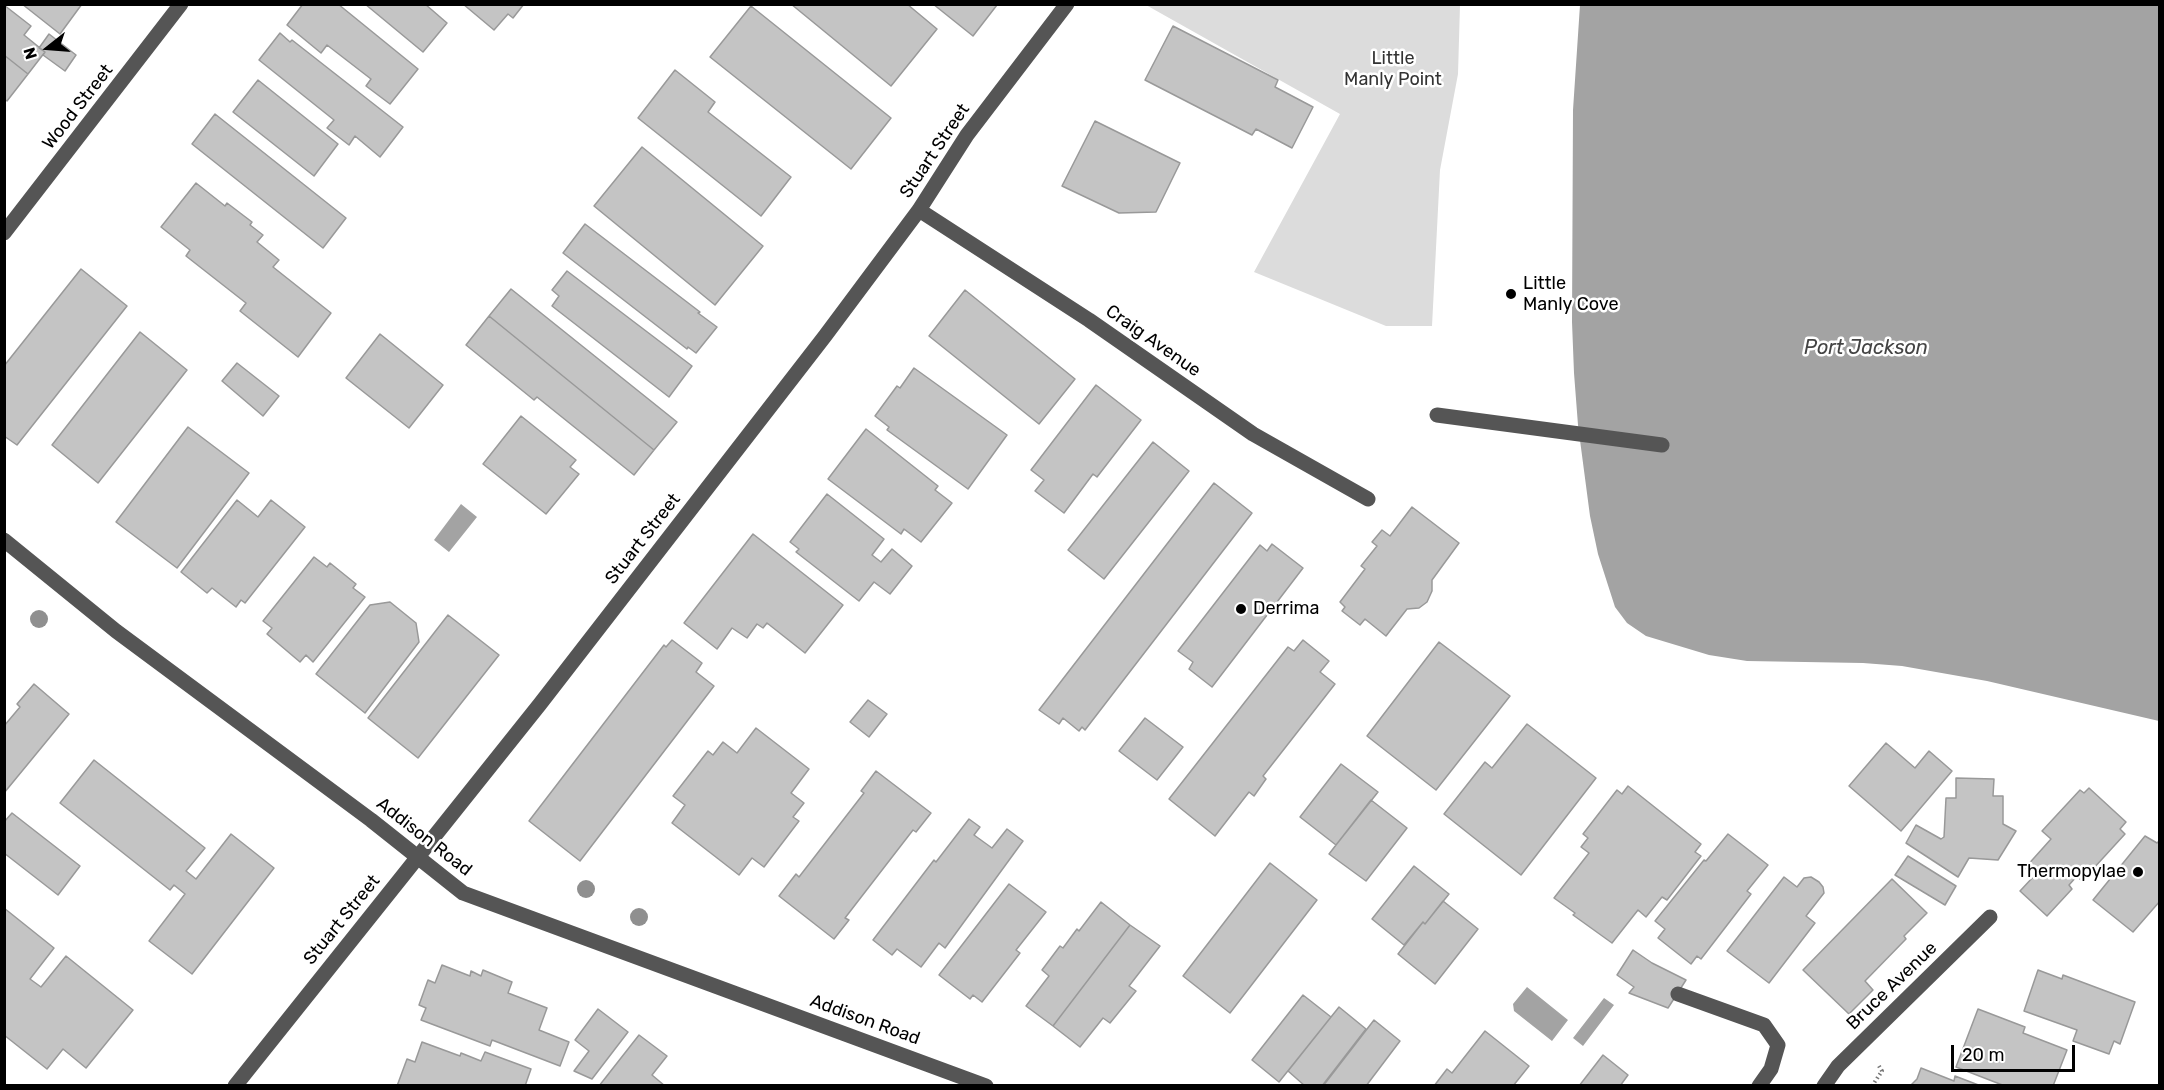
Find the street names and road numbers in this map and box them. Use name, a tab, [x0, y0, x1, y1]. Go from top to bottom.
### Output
street label: Wood Street	[38, 60, 118, 154]
street label: Stuart Street	[895, 100, 975, 202]
street label: Craig Avenue	[1101, 300, 1205, 382]
street label: Stuart Street	[601, 489, 685, 589]
street label: Addison Road	[372, 793, 476, 881]
street label: Stuart Street	[299, 871, 385, 969]
street label: Bruce Avenue	[1842, 938, 1942, 1034]
street label: Addison Road	[807, 990, 923, 1050]

